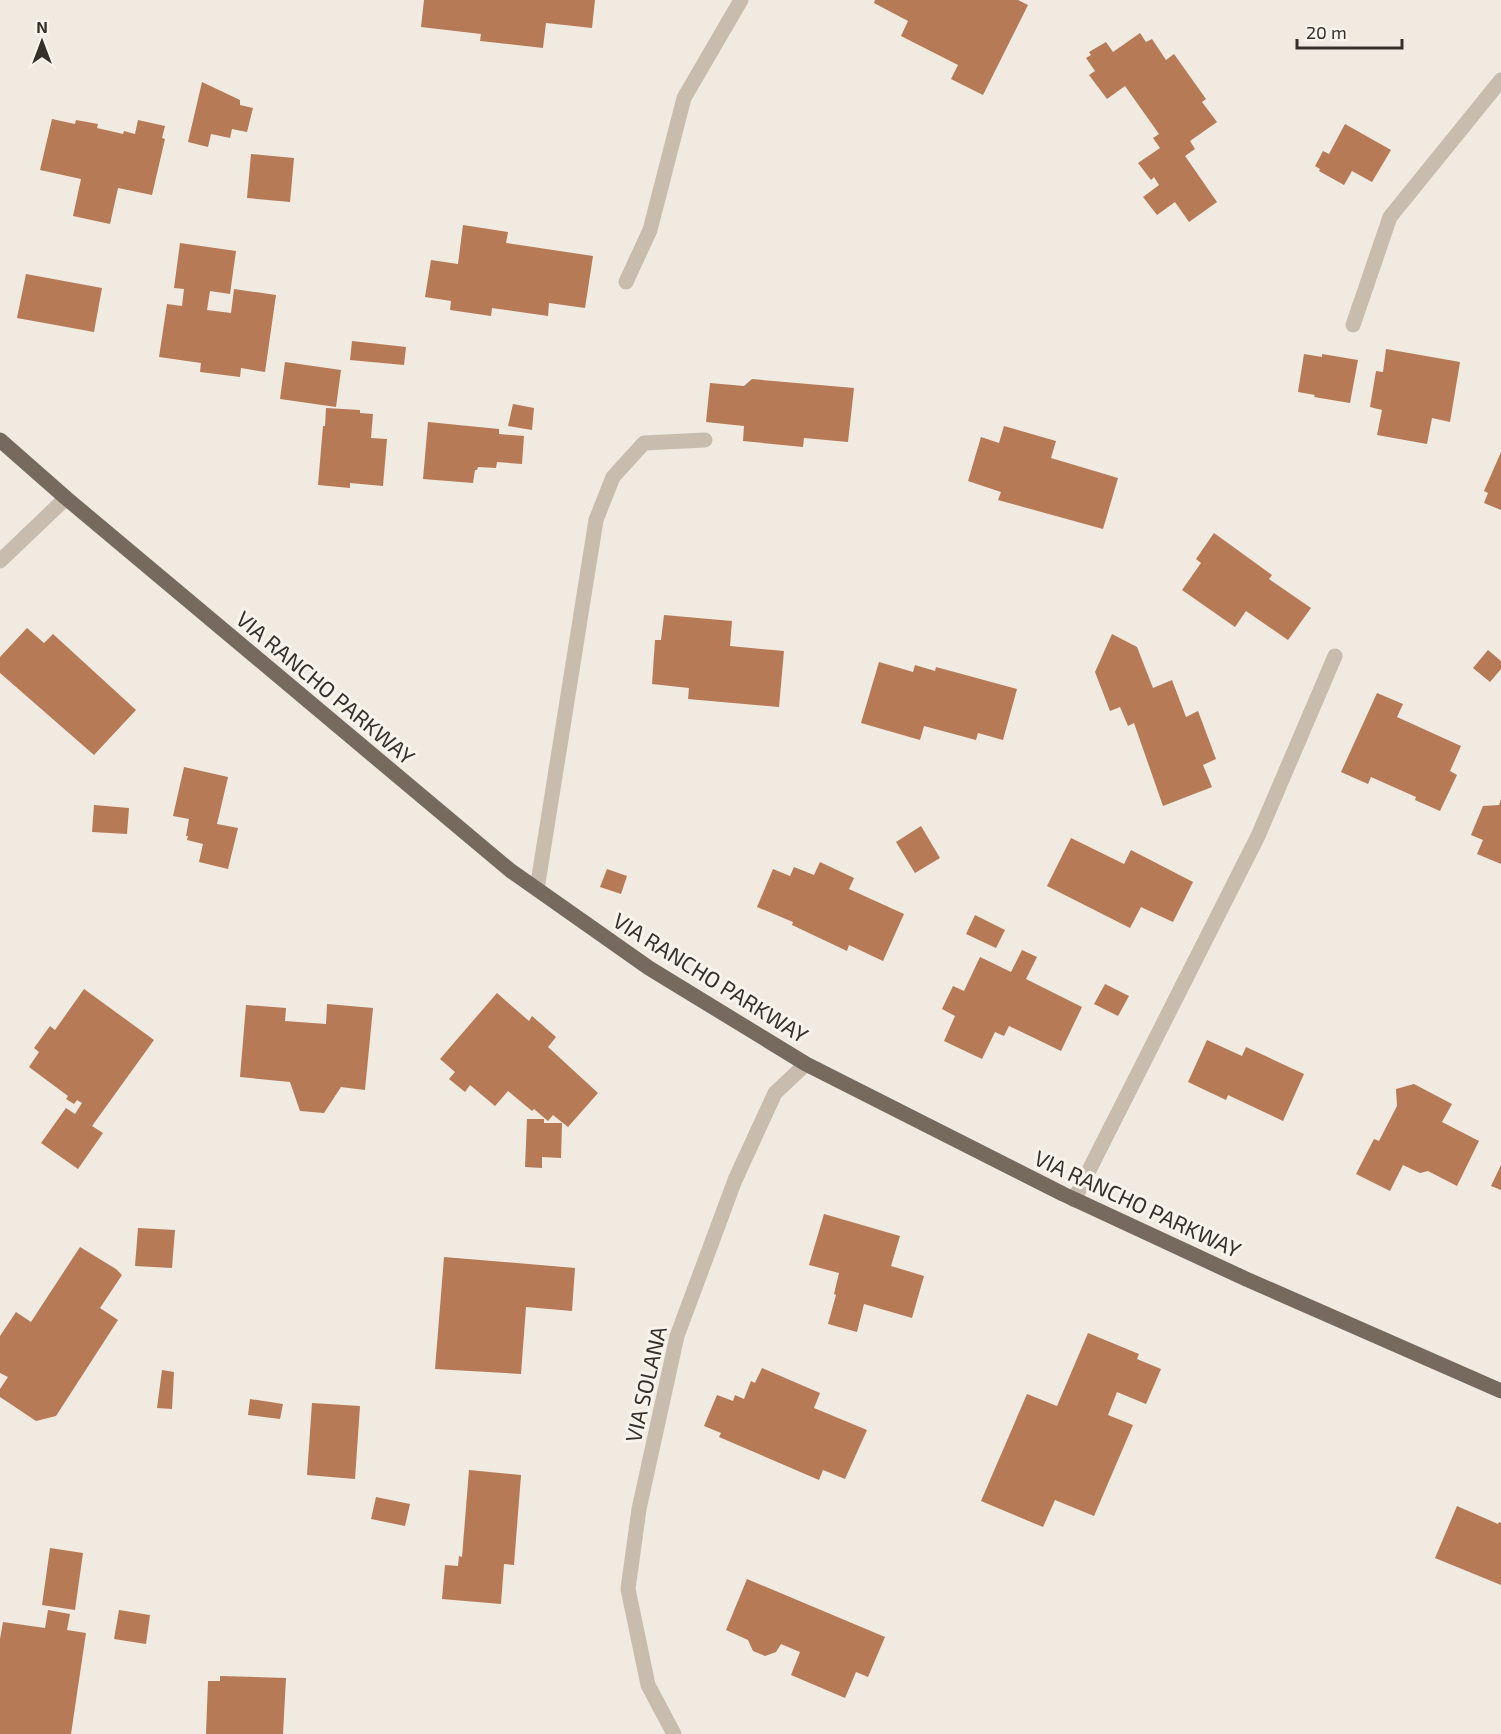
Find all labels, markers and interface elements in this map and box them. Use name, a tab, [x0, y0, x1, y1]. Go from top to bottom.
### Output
north arrow	[12, 12, 72, 72]
scale bar	[1297, 12, 1402, 50]
text: N	[36, 17, 48, 36]
text: 20 m	[1306, 21, 1347, 43]
street label: VIA RANCHO PARKWAY	[232, 605, 421, 769]
street label: VIA RANCHO PARKWAY	[609, 906, 814, 1048]
street label: VIA RANCHO PARKWAY	[1031, 1144, 1246, 1262]
street label: VIA SOLANA	[619, 1323, 671, 1445]

